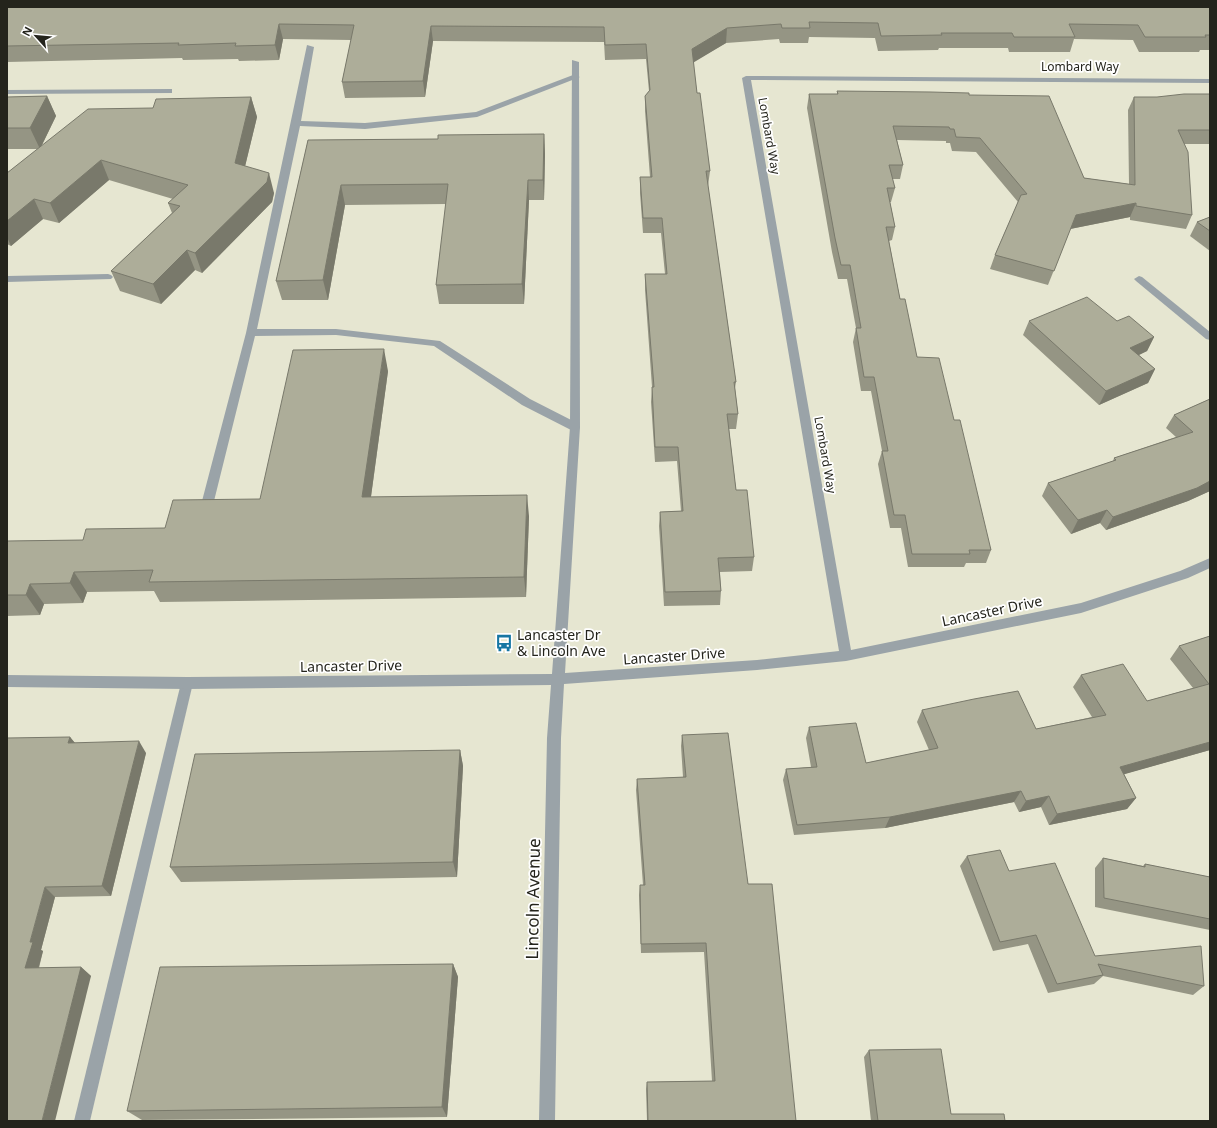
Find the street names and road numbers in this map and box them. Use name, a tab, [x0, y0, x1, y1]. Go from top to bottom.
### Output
street label: Lombard Way	[1041, 58, 1120, 75]
street label: Lombard Way	[754, 96, 785, 177]
street label: Lombard Way	[810, 415, 841, 496]
street label: Lancaster Drive	[940, 591, 1044, 630]
street label: Lancaster Drive	[622, 642, 726, 669]
street label: Lancaster Drive	[300, 655, 402, 676]
street label: Lincoln Avenue	[520, 838, 545, 960]

